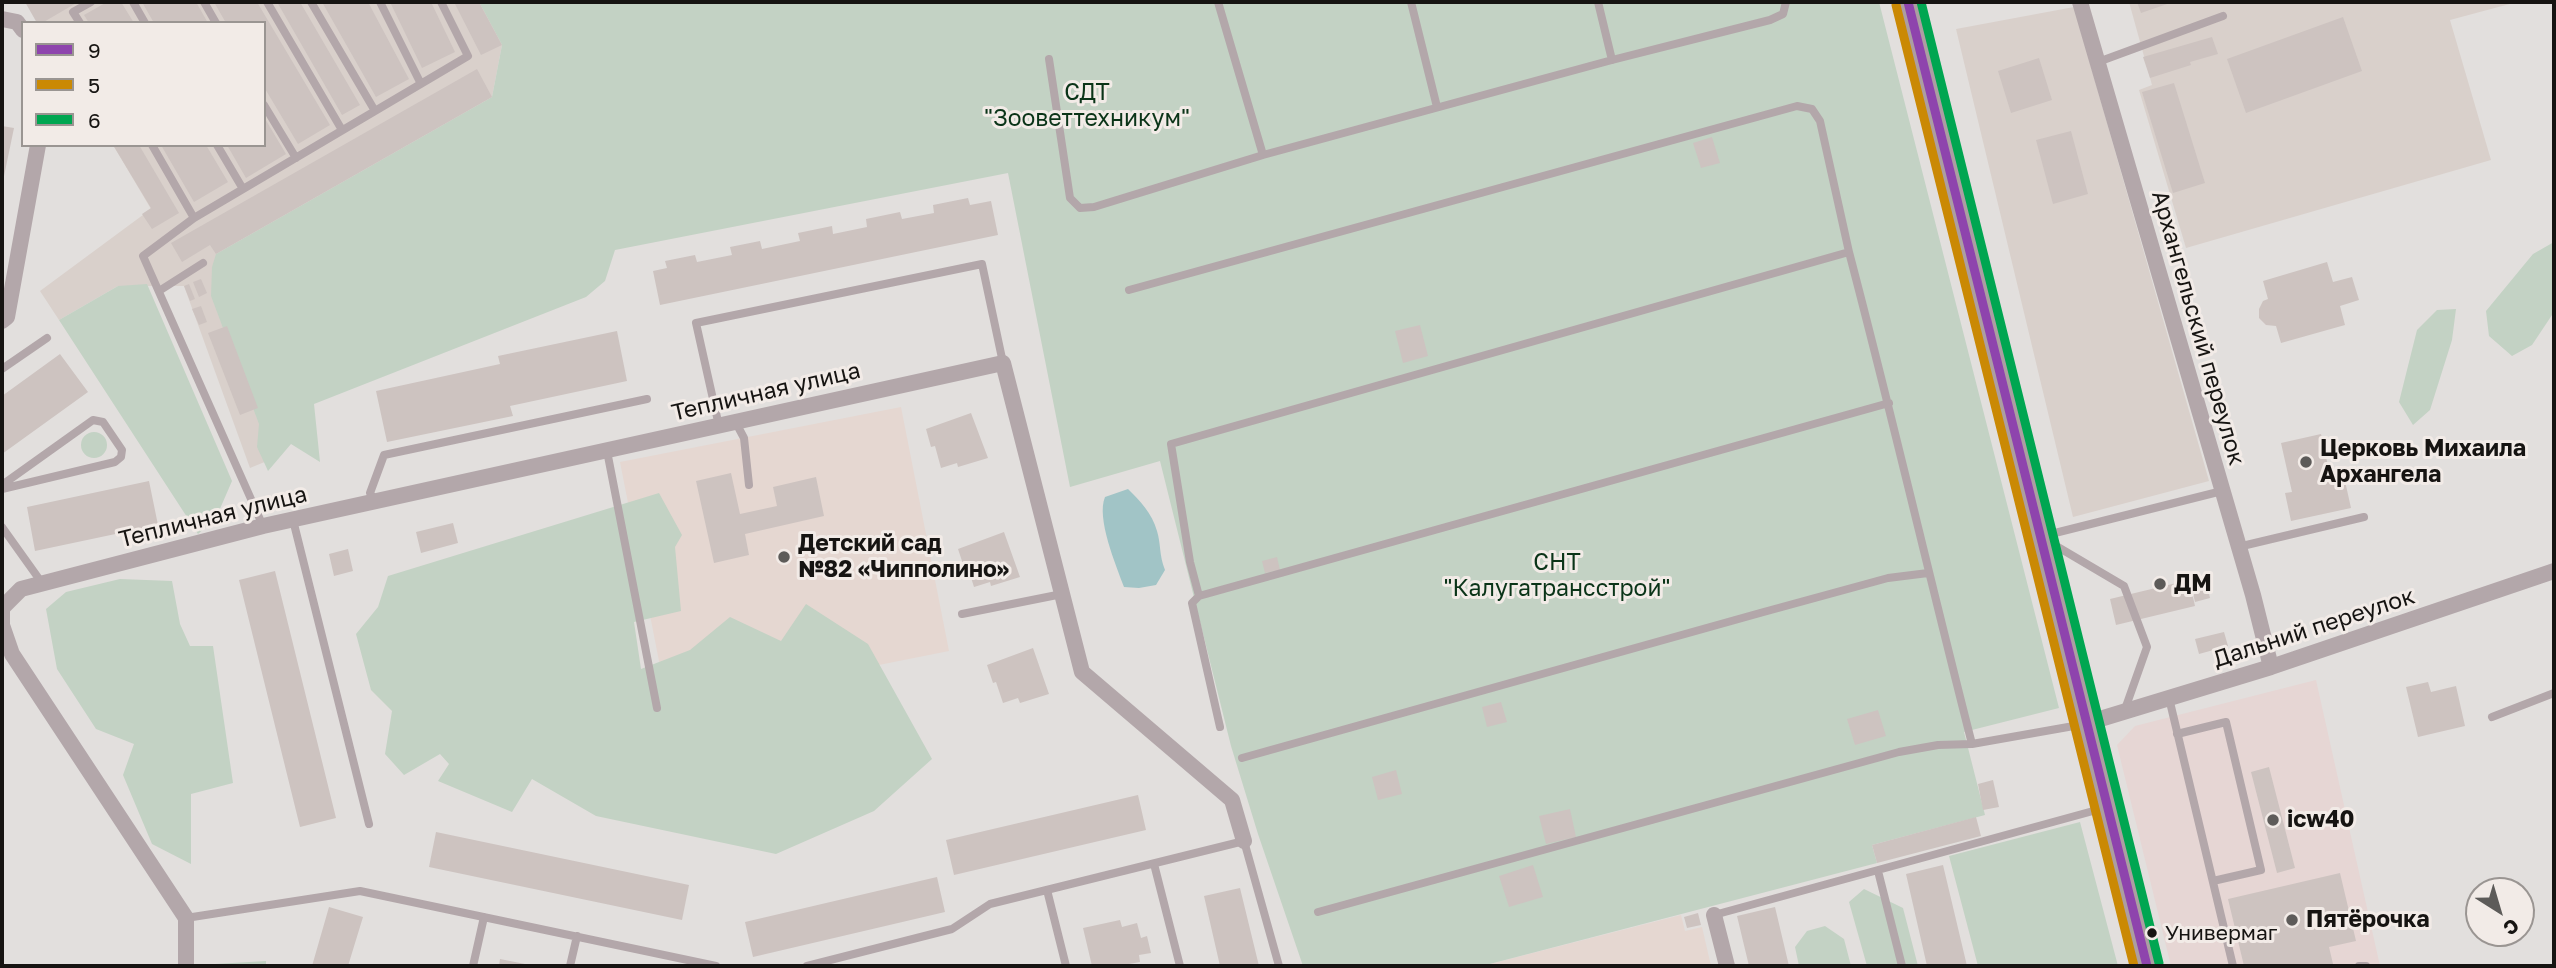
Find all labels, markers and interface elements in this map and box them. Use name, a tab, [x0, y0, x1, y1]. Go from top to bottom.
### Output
legend	[21, 21, 266, 147]
text: 9	[88, 37, 101, 63]
text: 5	[88, 72, 100, 98]
park label: СДТ "Зооветтехникум"	[984, 79, 1190, 133]
text: 6	[88, 107, 101, 133]
street label: Архангельский переулок	[2146, 188, 2250, 468]
street label: Тепличная улица	[669, 357, 863, 427]
place label: Церковь Михаила Архангела	[2320, 435, 2526, 489]
marker: Церковь Михаила Архангела	[2298, 454, 2314, 470]
street label: Тепличная улица	[116, 480, 310, 554]
place label: Детский сад №82 «Чипполино»	[798, 530, 1009, 584]
marker: Детский сад №82 «Чипполино»	[776, 549, 792, 565]
park label: СНТ "Калугатрансстрой"	[1444, 549, 1670, 603]
place label: ДМ	[2174, 570, 2212, 598]
marker: ДМ	[2152, 576, 2168, 592]
street label: Дальний переулок	[2210, 582, 2418, 674]
place label: icw40	[2287, 806, 2355, 834]
marker: icw40	[2265, 812, 2281, 828]
north arrow	[2465, 877, 2535, 947]
place label: Пятёрочка	[2306, 906, 2430, 934]
marker: Пятёрочка	[2284, 912, 2300, 928]
text: С	[2499, 914, 2524, 941]
place label: Универмаг	[2165, 920, 2277, 946]
marker: Универмаг	[2145, 926, 2159, 940]

